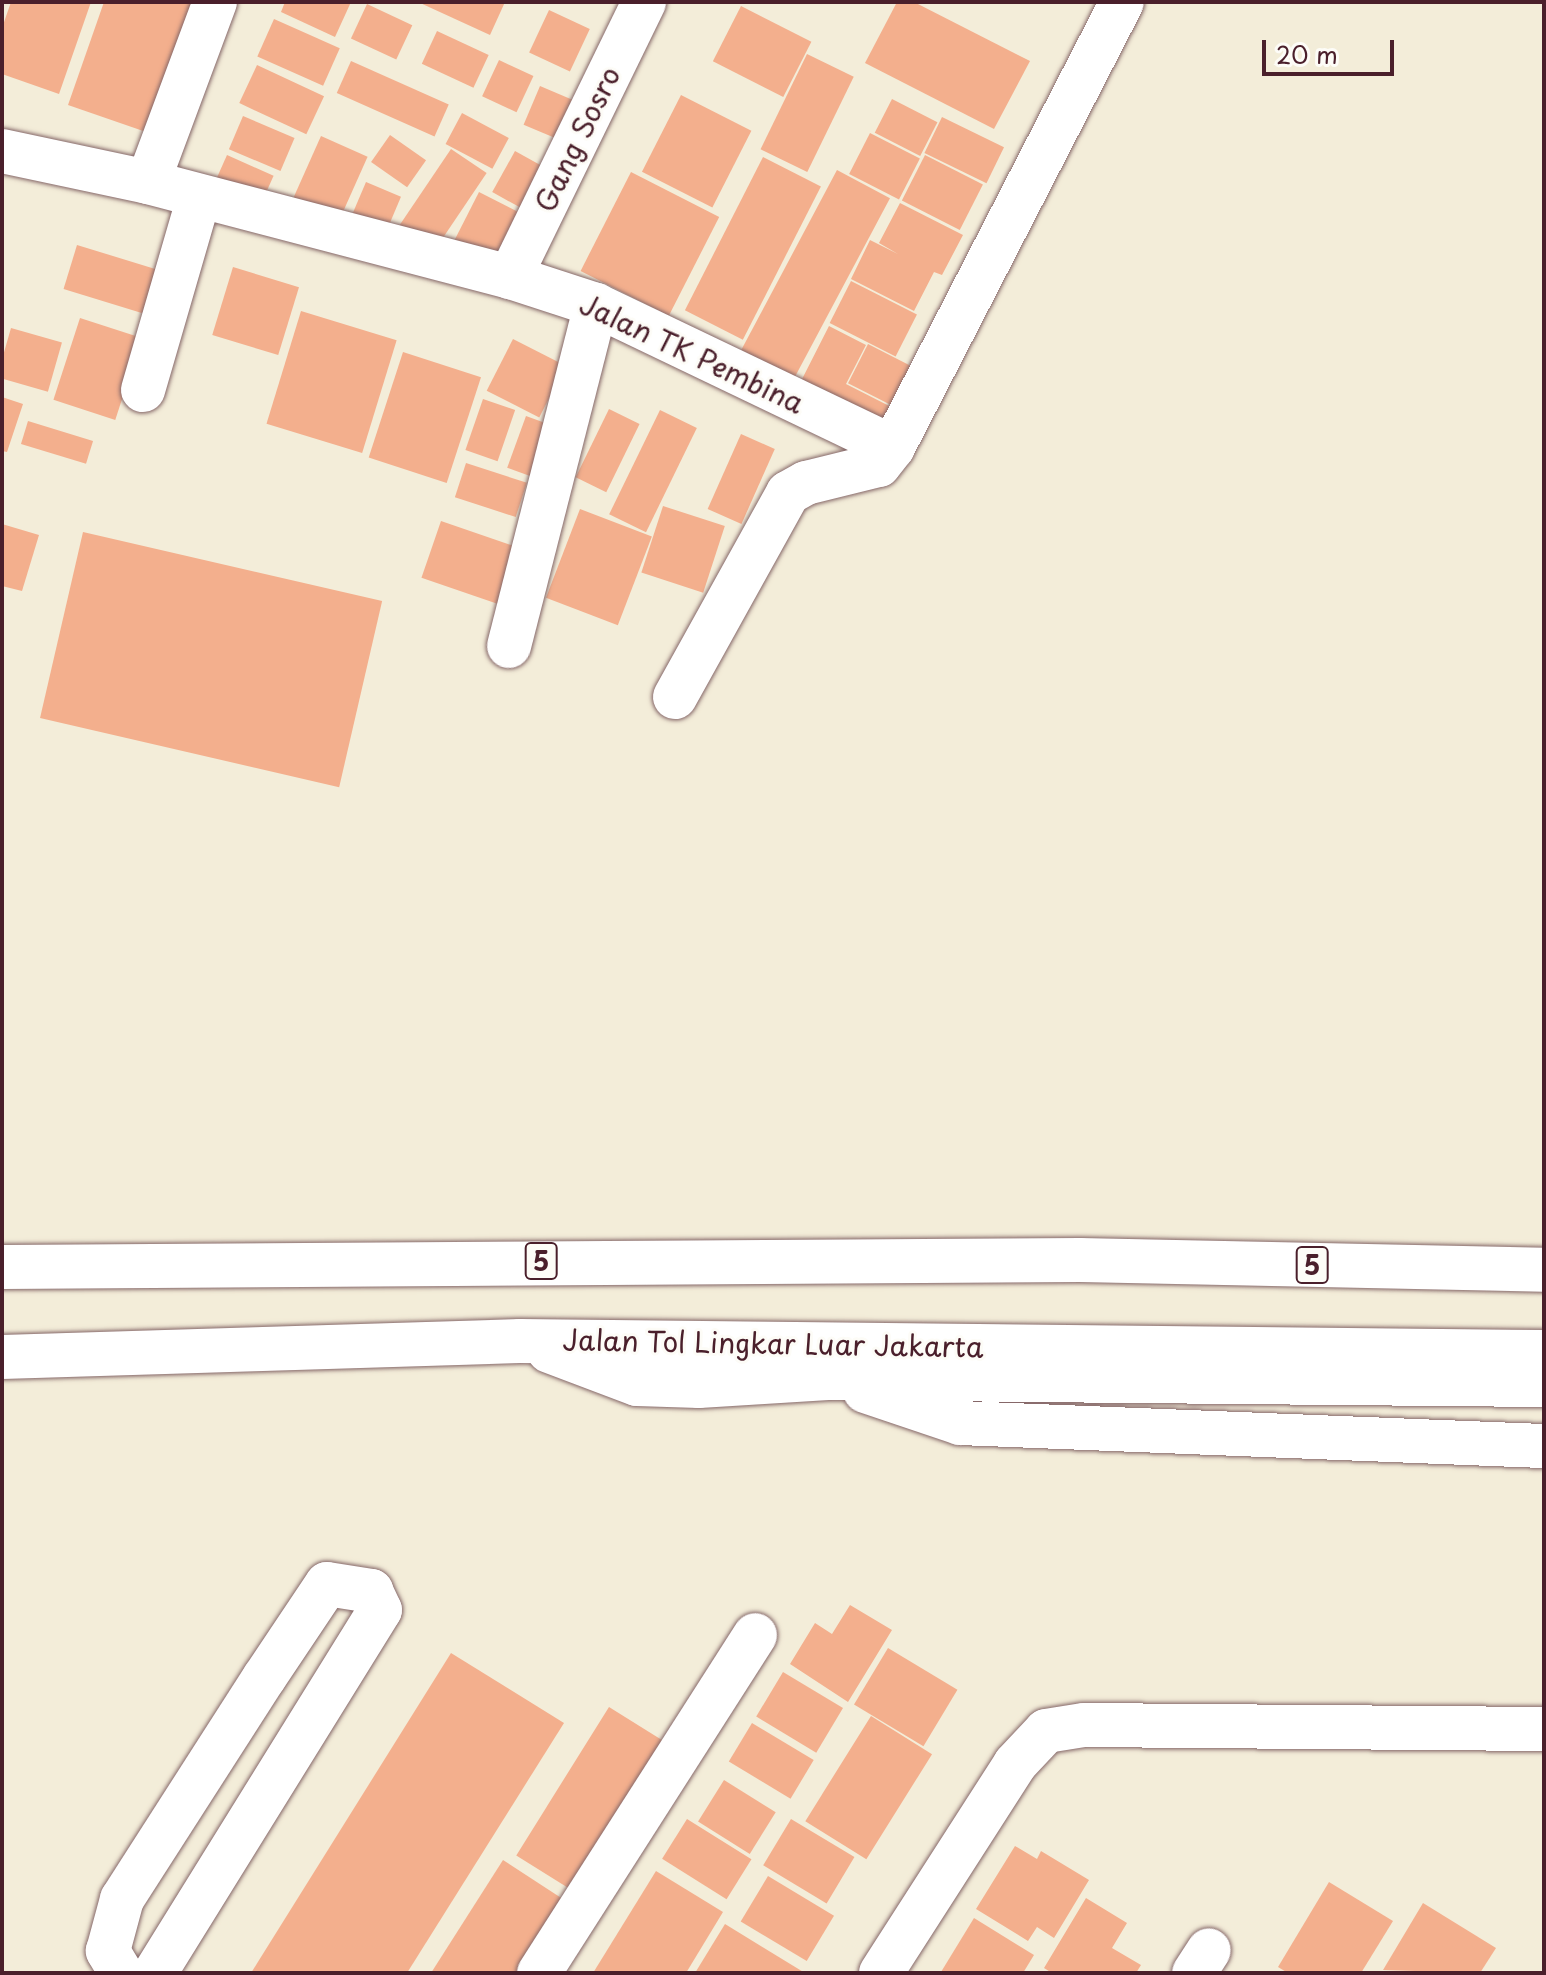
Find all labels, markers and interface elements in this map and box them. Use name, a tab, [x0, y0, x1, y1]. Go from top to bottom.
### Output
scale bar	[1266, 24, 1398, 74]
text: 20 m	[1276, 36, 1338, 72]
street label: Gang Sosro	[527, 61, 627, 217]
street label: Jalan TK Pembina	[573, 286, 811, 420]
road number: 5	[523, 1239, 559, 1283]
road number: 5	[1294, 1243, 1330, 1287]
street label: Jalan Tol Lingkar Luar Jakarta	[561, 1323, 985, 1363]

